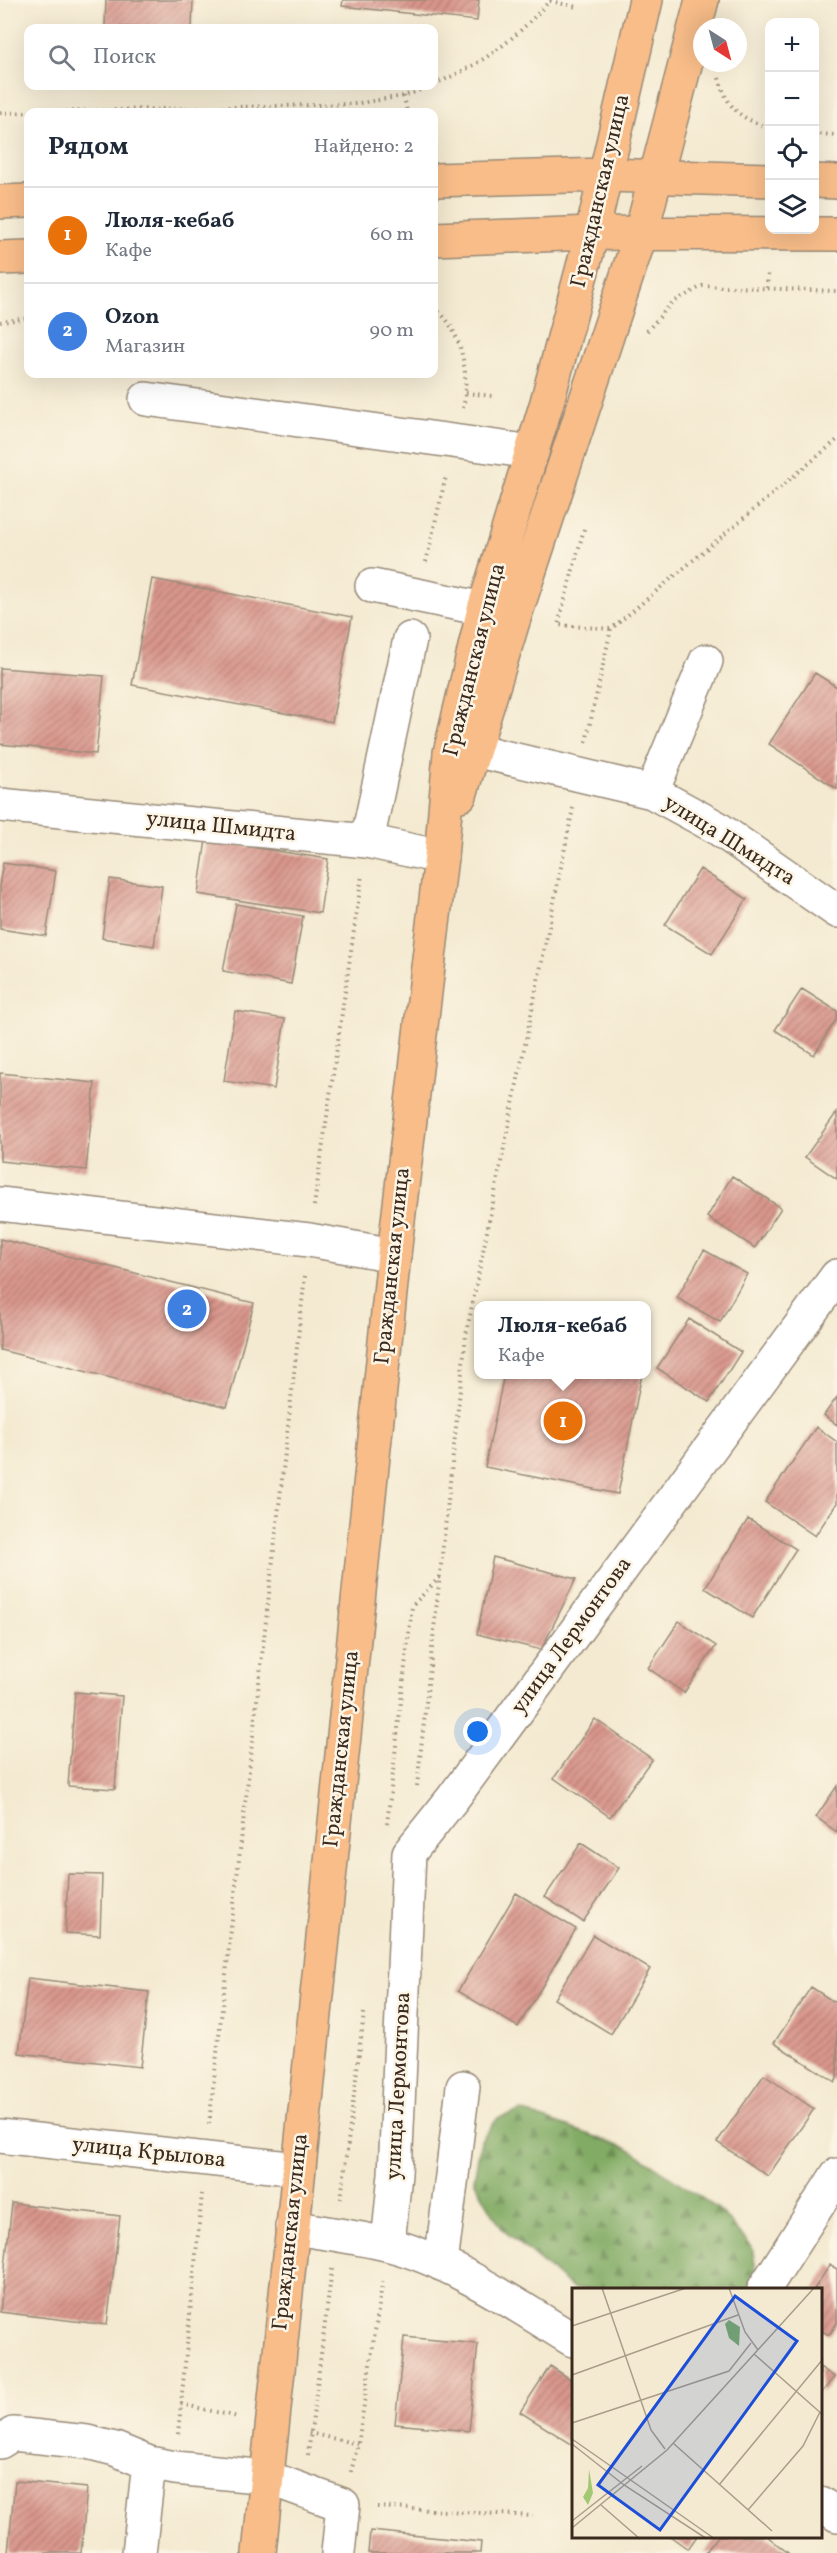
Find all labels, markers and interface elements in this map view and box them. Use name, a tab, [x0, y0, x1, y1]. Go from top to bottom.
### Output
north arrow	[693, 18, 747, 72]
map controls	[765, 18, 819, 234]
button: +	[765, 18, 819, 72]
search box	[24, 24, 438, 90]
icon: search	[45, 41, 78, 74]
text: Поиск	[93, 42, 156, 73]
button: −	[765, 72, 819, 126]
street label: Гражданская улица	[564, 91, 638, 291]
button: locate	[765, 126, 819, 180]
text: Рядом	[48, 129, 128, 165]
text: Найдено: 2	[314, 133, 414, 161]
button: layers	[765, 180, 819, 234]
text: Люля-кебаб	[105, 206, 234, 237]
text: 1	[63, 221, 72, 249]
text: 60 m	[370, 221, 414, 249]
text: Кафе	[105, 237, 152, 265]
text: Ozon	[105, 302, 160, 333]
text: 2	[62, 317, 73, 345]
text: 90 m	[370, 317, 414, 345]
text: Магазин	[105, 333, 185, 361]
street label: Гражданская улица	[436, 560, 514, 760]
street label: улица Шмидта	[657, 788, 801, 894]
street label: улица Шмидта	[144, 804, 298, 850]
street label: Гражданская улица	[367, 1166, 419, 1366]
pin: 2	[168, 1286, 207, 1332]
popup	[474, 1301, 651, 1379]
text: Люля-кебаб	[498, 1311, 627, 1342]
text: Кафе	[498, 1342, 545, 1370]
pin: 1	[544, 1398, 582, 1444]
street label: улица Лермонтова	[504, 1551, 640, 1721]
street label: Гражданская улица	[316, 1649, 368, 1849]
your location	[463, 1717, 492, 1746]
street label: улица Лермонтова	[379, 1991, 419, 2181]
street label: улица Крылова	[71, 2130, 228, 2176]
street label: Гражданская улица	[265, 2132, 317, 2332]
inset map	[572, 2288, 822, 2538]

